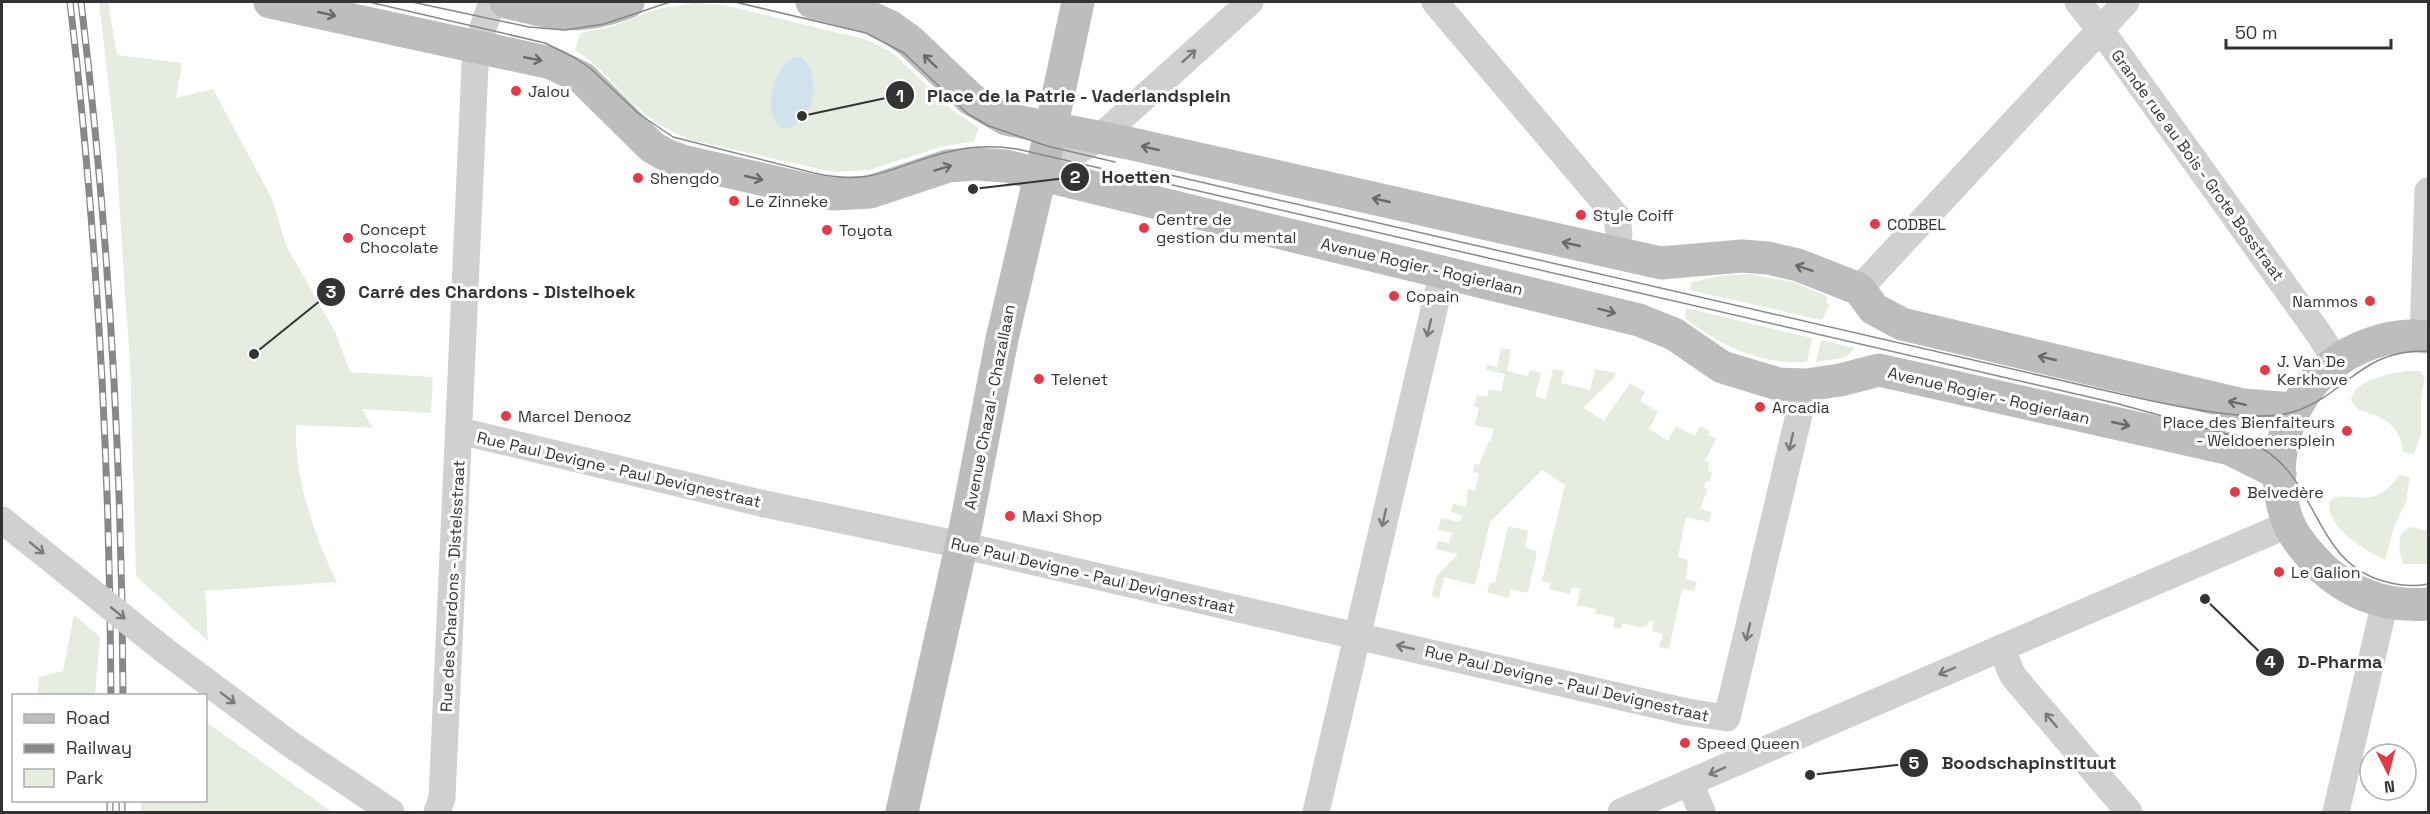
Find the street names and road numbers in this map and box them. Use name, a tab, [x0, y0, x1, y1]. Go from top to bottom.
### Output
street label: Grande rue au Bois - Grote Bosstraat	[2107, 45, 2289, 285]
street label: Avenue Rogier - Rogierlaan	[1319, 233, 1525, 300]
street label: Avenue Chazal - Chazallaan	[959, 303, 1020, 512]
street label: Avenue Rogier - Rogierlaan	[1886, 362, 2092, 429]
street label: Rue Paul Devigne - Paul Devignestraat	[475, 427, 763, 512]
street label: Rue des Chardons - Distelsstraat	[435, 460, 470, 712]
street label: Rue Paul Devigne - Paul Devignestraat	[949, 533, 1237, 618]
street label: Rue Paul Devigne - Paul Devignestraat	[1423, 641, 1711, 726]

